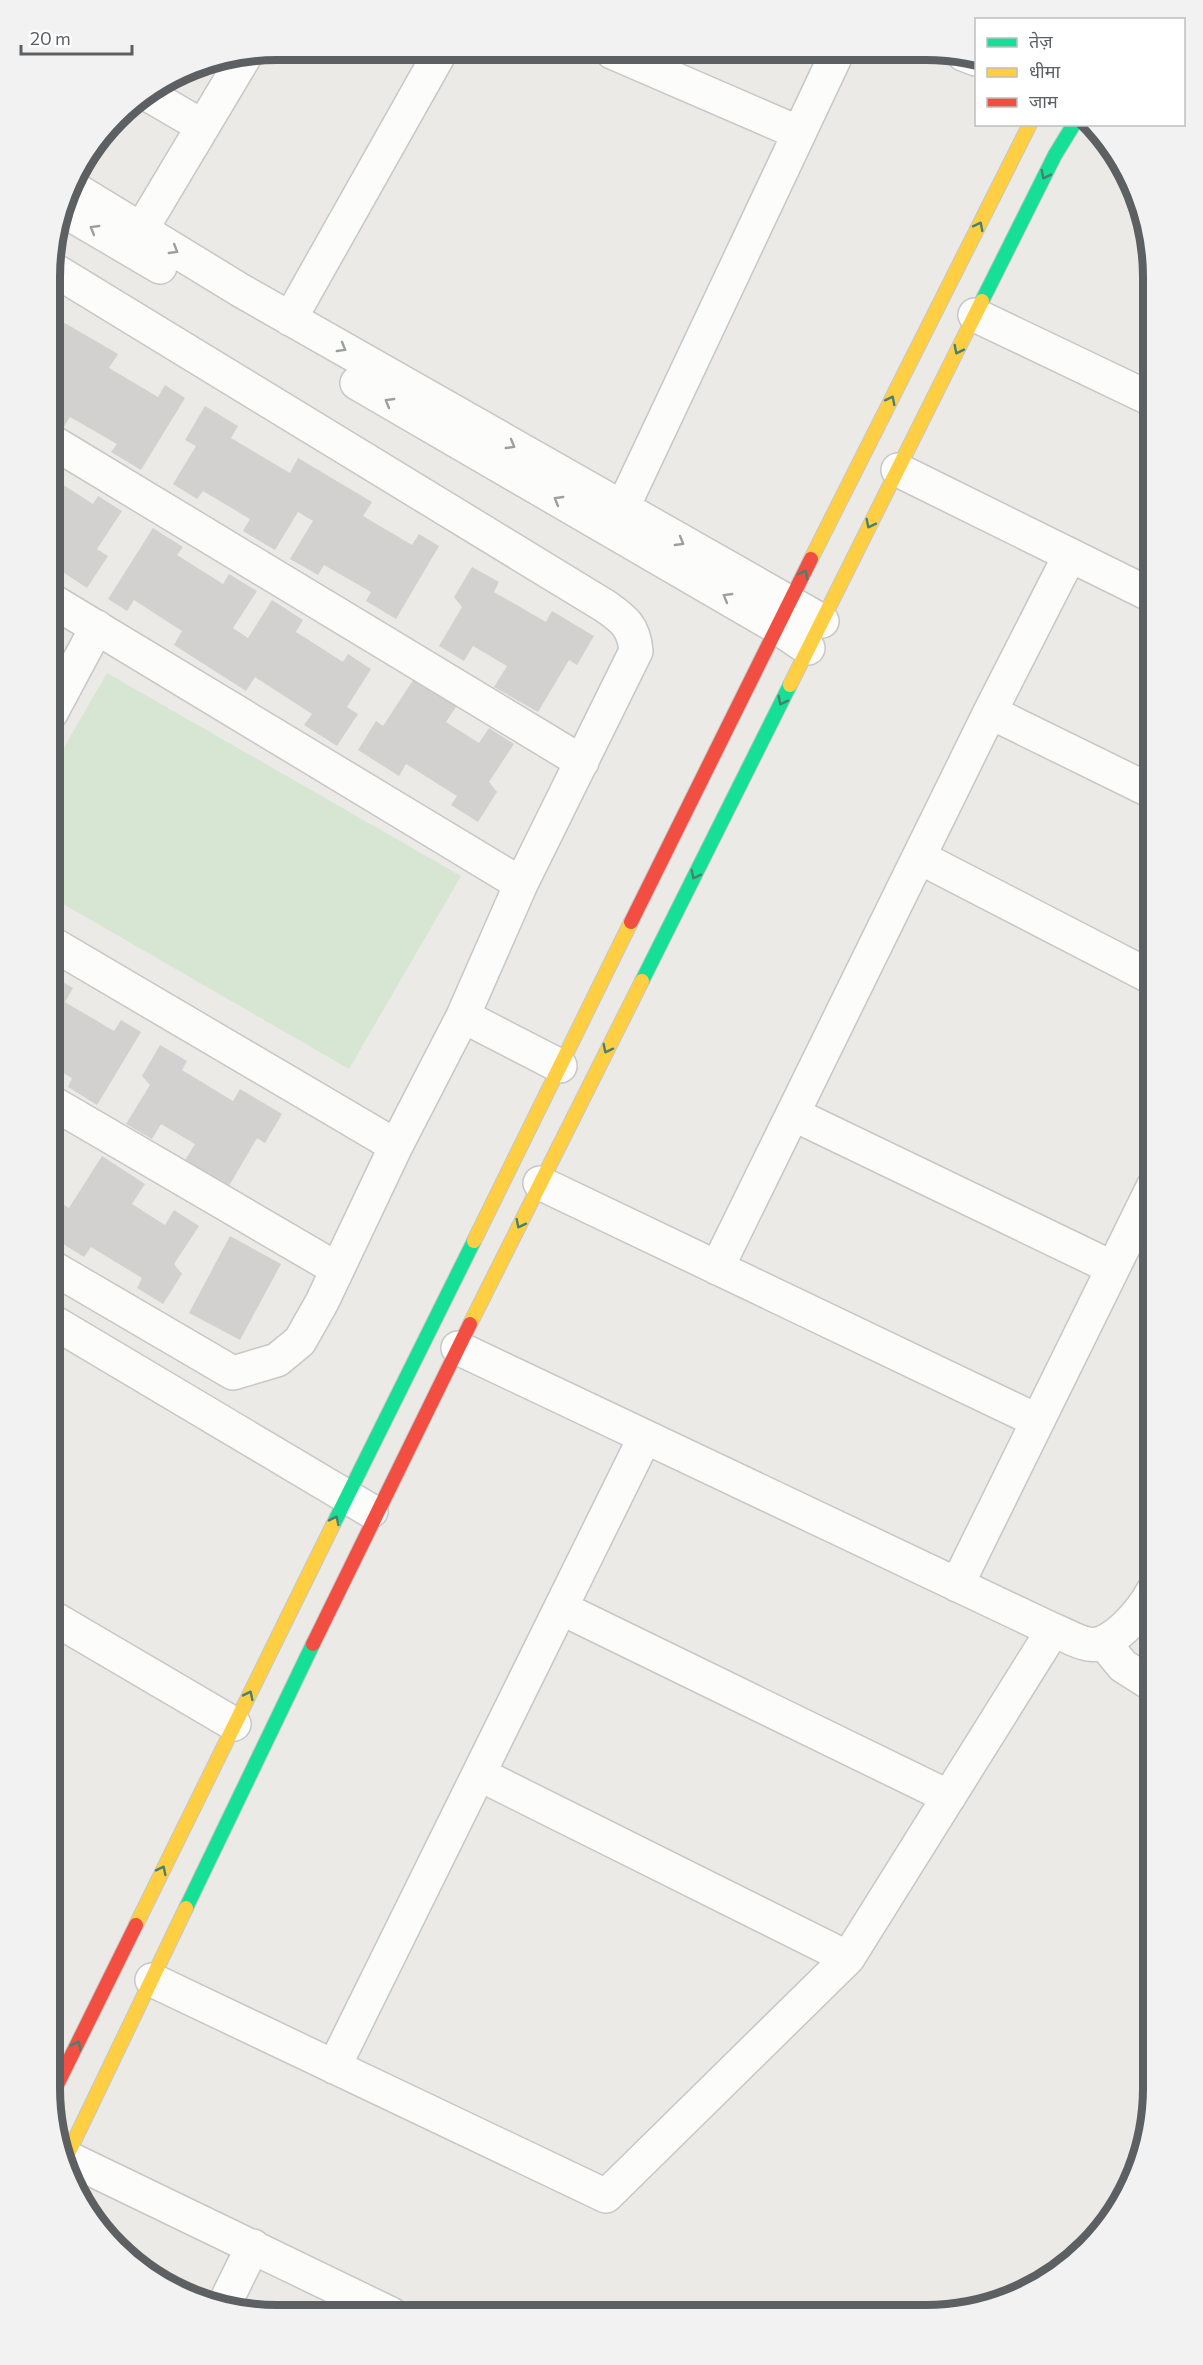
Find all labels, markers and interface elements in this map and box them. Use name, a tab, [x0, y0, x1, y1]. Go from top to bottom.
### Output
scale bar	[21, 18, 132, 56]
legend	[975, 18, 1185, 126]
text: 20 m	[30, 27, 71, 49]
text: तेज़	[1029, 30, 1053, 52]
text: धीमा	[1029, 60, 1060, 82]
text: जाम	[1029, 90, 1059, 112]
one-way arrow	[1041, 169, 1052, 180]
one-way arrow	[972, 222, 983, 232]
one-way arrow	[90, 224, 100, 236]
one-way arrow	[168, 242, 178, 254]
one-way arrow	[336, 341, 346, 352]
one-way arrow	[953, 343, 965, 354]
one-way arrow	[884, 396, 896, 407]
one-way arrow	[385, 397, 395, 409]
one-way arrow	[505, 438, 515, 449]
one-way arrow	[554, 495, 564, 507]
one-way arrow	[866, 518, 878, 529]
one-way arrow	[674, 534, 685, 546]
one-way arrow	[796, 570, 808, 581]
one-way arrow	[723, 593, 733, 605]
one-way arrow	[778, 694, 789, 705]
one-way arrow	[690, 869, 702, 880]
one-way arrow	[603, 1043, 615, 1054]
one-way arrow	[516, 1217, 527, 1228]
one-way arrow	[328, 1516, 340, 1527]
one-way arrow	[241, 1690, 253, 1701]
one-way arrow	[155, 1865, 167, 1876]
one-way arrow	[69, 2040, 81, 2051]

